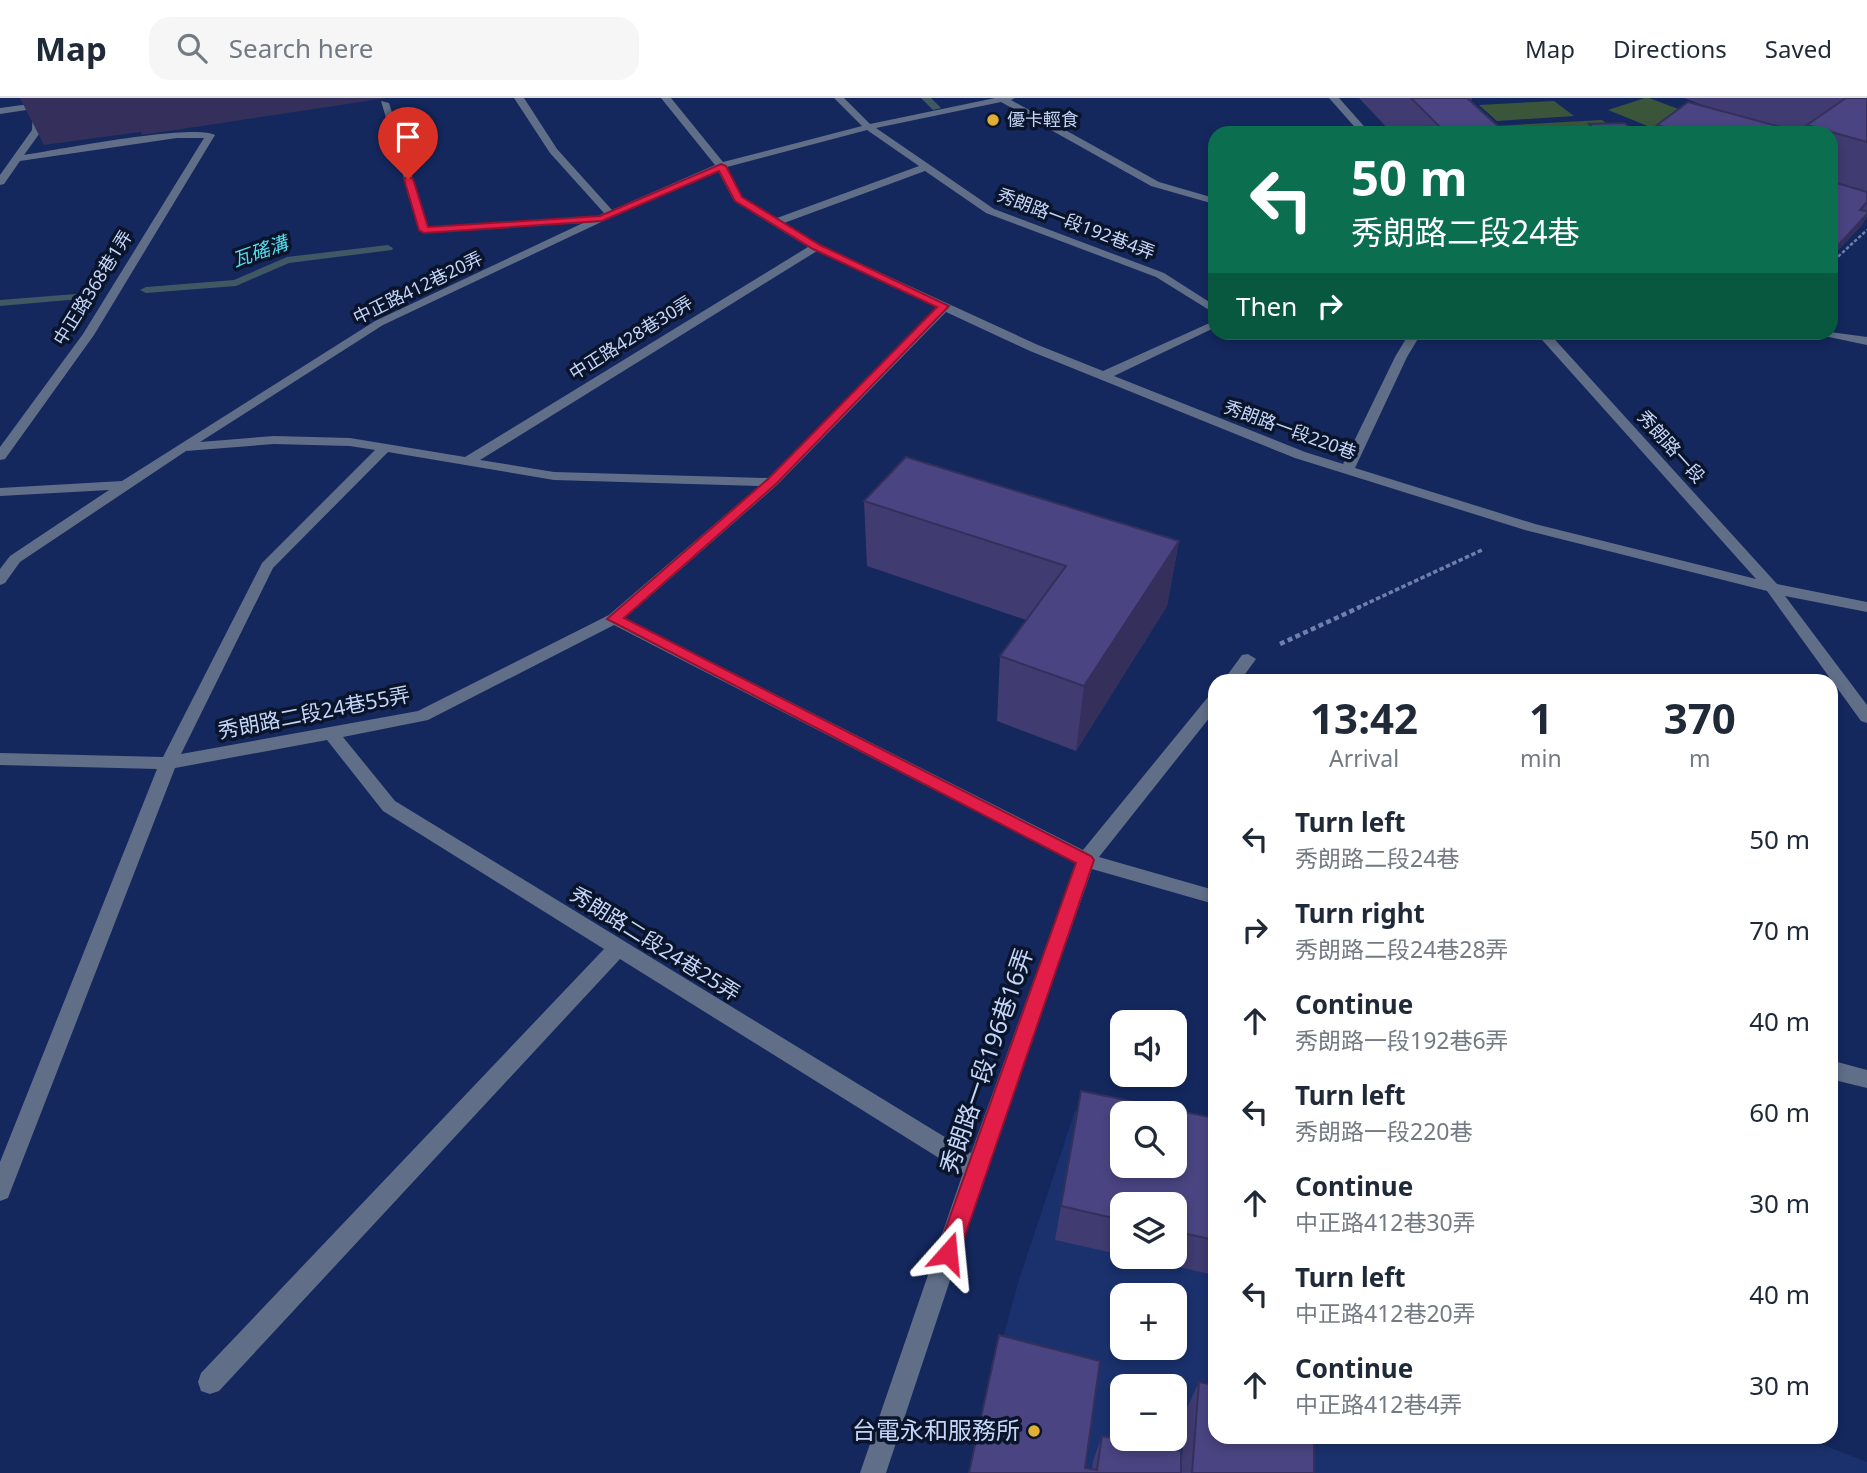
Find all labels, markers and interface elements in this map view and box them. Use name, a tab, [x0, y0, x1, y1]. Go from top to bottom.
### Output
search box	[149, 17, 639, 80]
text: Map	[35, 26, 107, 71]
icon: search	[173, 29, 211, 67]
text: Search here	[229, 30, 373, 66]
text: Map	[1525, 32, 1575, 65]
text: Directions	[1613, 32, 1727, 65]
text: Saved	[1765, 32, 1832, 65]
pin	[378, 107, 438, 179]
place label: 優卡輕食	[1007, 107, 1079, 131]
marker: 優卡輕食	[985, 112, 1001, 128]
icon: arrive	[389, 118, 427, 156]
text: 50 m	[1351, 144, 1468, 210]
icon: left	[1236, 154, 1327, 245]
street label: 秀朗路一段192巷4弄	[994, 182, 1159, 264]
text: 秀朗路二段24巷	[1351, 210, 1580, 253]
street label: 中正路368巷1弄	[47, 225, 137, 349]
water label: 瓦磘溝	[229, 228, 294, 273]
street label: 中正路412巷20弄	[349, 245, 486, 329]
icon: right	[1311, 287, 1349, 325]
text: Then	[1236, 288, 1297, 324]
street label: 中正路428巷30弄	[564, 289, 697, 385]
street label: 秀朗路一段220巷	[1221, 394, 1360, 464]
street label: 秀朗路一段	[1633, 405, 1711, 488]
street label: 秀朗路二段24巷55弄	[215, 680, 412, 744]
text: 13:42	[1310, 689, 1418, 746]
text: 1	[1529, 689, 1553, 746]
text: 370	[1664, 689, 1736, 746]
text: Arrival	[1329, 742, 1399, 774]
text: min	[1520, 742, 1562, 774]
text: m	[1689, 742, 1711, 774]
text: Turn left	[1295, 804, 1406, 840]
icon: left	[1236, 820, 1274, 858]
text: 50 m	[1749, 821, 1810, 857]
text: 秀朗路二段24巷	[1295, 842, 1459, 874]
street label: 秀朗路二段24巷25弄	[565, 880, 746, 1007]
text: Turn right	[1295, 895, 1425, 931]
icon: right	[1236, 911, 1274, 949]
text: 70 m	[1749, 912, 1810, 948]
text: 秀朗路二段24巷28弄	[1295, 933, 1509, 965]
street label: 秀朗路一段196巷16弄	[931, 943, 1040, 1178]
text: Continue	[1295, 986, 1413, 1022]
icon: ahead	[1236, 1002, 1274, 1040]
text: 40 m	[1749, 1003, 1810, 1039]
map controls	[1110, 1010, 1187, 1451]
button: sound	[1110, 1010, 1187, 1087]
text: 秀朗路一段192巷6弄	[1295, 1024, 1509, 1056]
text: Turn left	[1295, 1077, 1406, 1113]
icon: left	[1236, 1093, 1274, 1131]
text: 60 m	[1749, 1094, 1810, 1130]
button: search	[1110, 1101, 1187, 1178]
text: 秀朗路一段220巷	[1295, 1115, 1472, 1147]
text: Continue	[1295, 1168, 1413, 1204]
icon: ahead	[1236, 1184, 1274, 1222]
text: 30 m	[1749, 1185, 1810, 1221]
button: layers	[1110, 1192, 1187, 1269]
text: 中正路412巷30弄	[1295, 1206, 1476, 1238]
position arrow	[911, 1216, 985, 1290]
text: Turn left	[1295, 1259, 1406, 1295]
icon: left	[1236, 1275, 1274, 1313]
text: 40 m	[1749, 1276, 1810, 1312]
button: +	[1110, 1283, 1187, 1360]
text: 中正路412巷20弄	[1295, 1297, 1476, 1329]
text: Continue	[1295, 1350, 1413, 1386]
icon: ahead	[1236, 1366, 1274, 1404]
text: 30 m	[1749, 1367, 1810, 1403]
button: −	[1110, 1374, 1187, 1451]
text: 中正路412巷4弄	[1295, 1388, 1463, 1420]
place label: 台電永和服務所	[852, 1413, 1020, 1446]
marker: 台電永和服務所	[1026, 1423, 1042, 1439]

